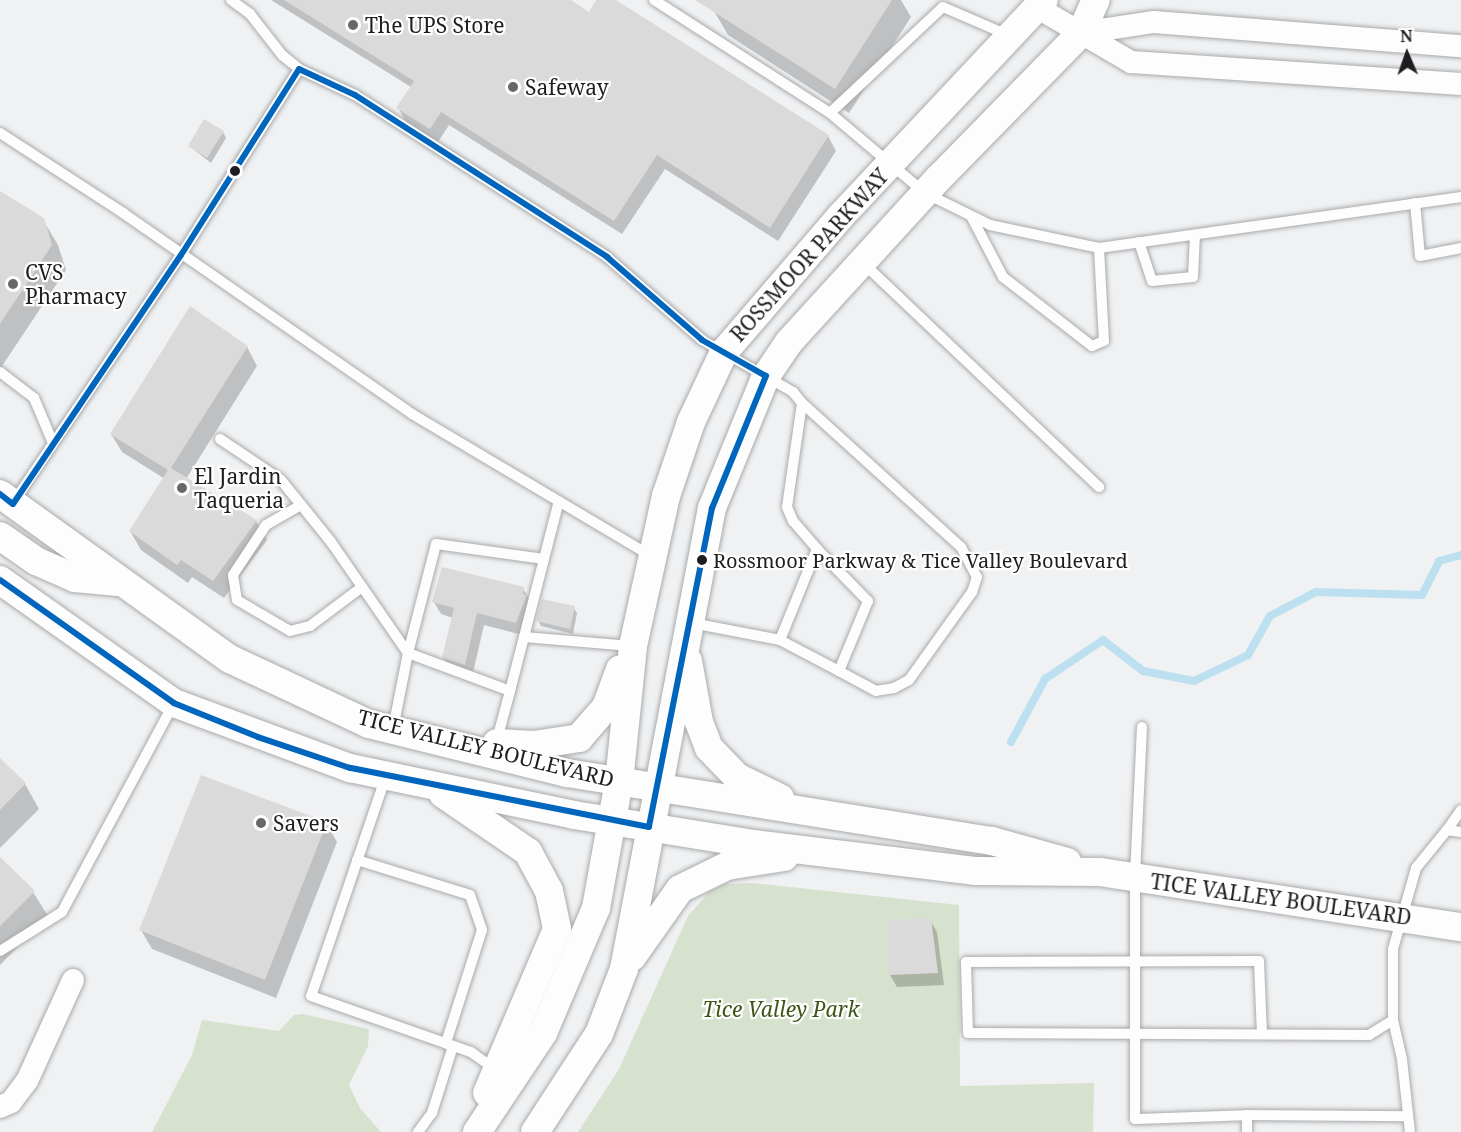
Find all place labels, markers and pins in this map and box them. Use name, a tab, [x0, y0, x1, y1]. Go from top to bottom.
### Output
place label: The UPS Store	[365, 12, 505, 38]
marker: The UPS Store	[346, 18, 360, 32]
place label: Safeway	[525, 74, 609, 100]
marker: Safeway	[506, 80, 520, 94]
unlabelled marker	[229, 165, 241, 177]
place label: CVS Pharmacy	[25, 259, 127, 309]
marker: CVS Pharmacy	[6, 277, 20, 291]
place label: El Jardin Taqueria	[194, 463, 284, 513]
marker: El Jardin Taqueria	[175, 481, 189, 495]
place label: Rossmoor Parkway & Tice Valley Boulevard	[713, 548, 1128, 572]
marker: Rossmoor Parkway & Tice Valley Boulevard	[696, 554, 708, 566]
place label: Savers	[273, 810, 339, 836]
marker: Savers	[254, 816, 268, 830]

